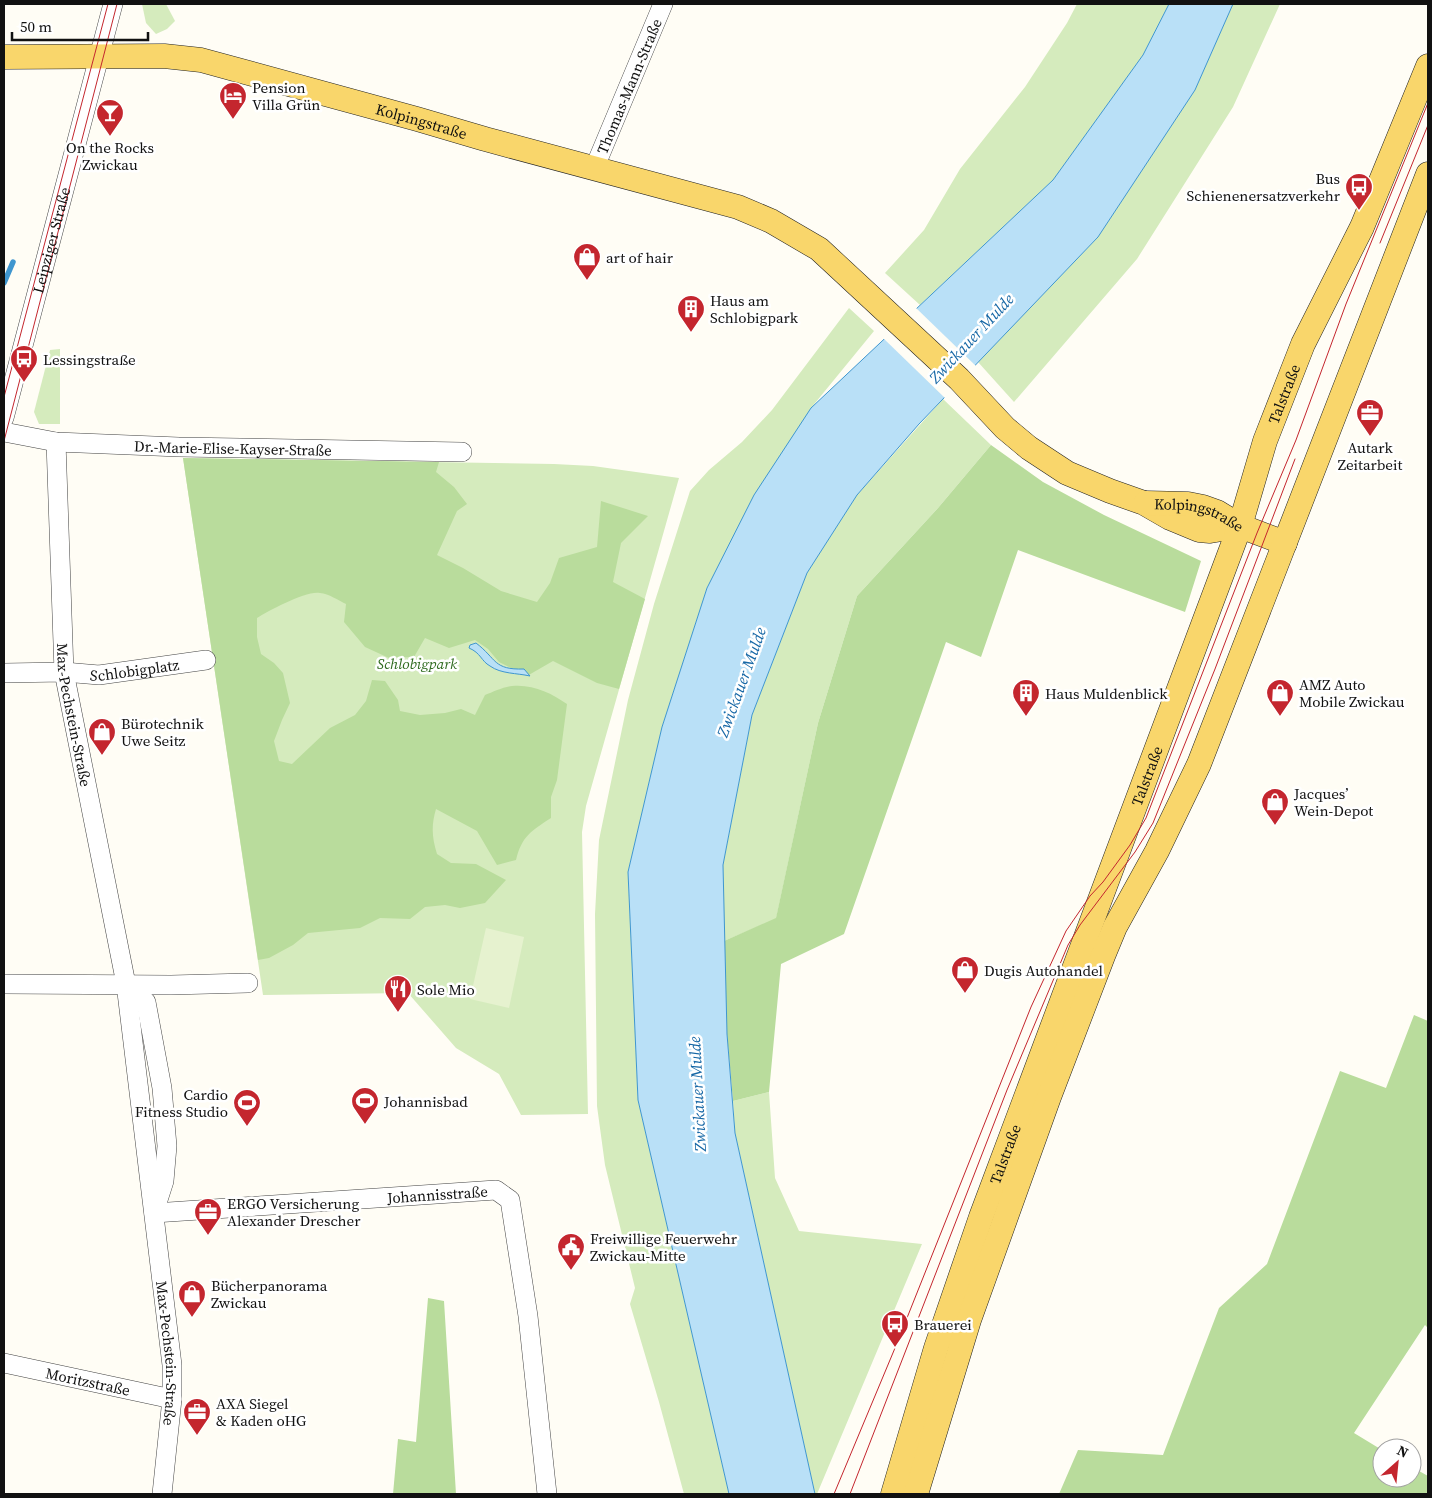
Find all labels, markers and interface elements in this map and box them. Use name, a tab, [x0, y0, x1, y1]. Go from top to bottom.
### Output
scale bar	[12, 10, 149, 42]
street label: Thomas-Mann-Straße	[591, 15, 667, 157]
text: 50 m	[20, 16, 52, 37]
place label: Pension Villa Grün	[252, 77, 320, 115]
hotel icon: Pension Villa Grün	[218, 81, 248, 120]
bar icon: On the Rocks Zwickau	[95, 98, 125, 137]
street label: Kolpingstraße	[374, 98, 470, 144]
place label: On the Rocks Zwickau	[66, 137, 154, 175]
place label: Bus Schienenersatzverkehr	[1187, 168, 1341, 206]
bus stop icon: Bus Schienenersatzverkehr	[1344, 172, 1374, 211]
street label: Leipziger Straße	[27, 184, 75, 295]
shop icon: art of hair	[572, 242, 602, 281]
place label: art of hair	[606, 247, 674, 268]
water label: Zwickauer Mulde	[923, 288, 1019, 388]
place label: Haus am Schlobigpark	[710, 290, 799, 328]
building icon: Haus am Schlobigpark	[676, 294, 706, 333]
bus stop icon: Lessingstraße	[9, 344, 39, 383]
place label: Lessingstraße	[43, 349, 136, 370]
street label: Talstraße	[1262, 361, 1305, 427]
office icon: Autark Zeitarbeit	[1355, 398, 1385, 437]
street label: Dr.-Marie-Elise-Kayser-Straße	[134, 435, 332, 460]
place label: Autark Zeitarbeit	[1338, 437, 1402, 475]
street label: Kolpingstraße	[1154, 493, 1248, 537]
water label: Zwickauer Mulde	[711, 624, 771, 741]
street label: Max-Pechstein-Straße	[52, 643, 97, 789]
street label: Schlobigplatz	[89, 653, 181, 686]
park label: Schlobigpark	[377, 653, 458, 674]
place label: AMZ Auto Mobile Zwickau	[1299, 674, 1405, 712]
building icon: Haus Muldenblick	[1011, 678, 1041, 717]
shop icon: AMZ Auto Mobile Zwickau	[1265, 678, 1295, 717]
place label: Haus Muldenblick	[1045, 683, 1168, 704]
place label: Bürotechnik Uwe Seitz	[121, 713, 204, 751]
shop icon: Bürotechnik Uwe Seitz	[87, 717, 117, 756]
street label: Talstraße	[1126, 742, 1167, 809]
place label: Jacques’ Wein-Depot	[1293, 783, 1373, 821]
shop icon: Jacques’ Wein-Depot	[1260, 787, 1290, 826]
shop icon: Dugis Autohandel	[950, 955, 980, 994]
place label: Dugis Autohandel	[984, 960, 1104, 981]
restaurant icon: Sole Mio	[383, 974, 413, 1013]
place label: Sole Mio	[417, 979, 475, 1000]
water label: Zwickauer Mulde	[683, 1035, 711, 1153]
place label: Cardio Fitness Studio	[135, 1084, 228, 1122]
sports icon: Johannisbad	[350, 1086, 380, 1125]
sports icon: Cardio Fitness Studio	[232, 1088, 262, 1127]
place label: Johannisbad	[383, 1091, 468, 1112]
street label: Talstraße	[984, 1121, 1026, 1187]
street label: Johannisstraße	[385, 1180, 489, 1208]
place label: ERGO Versicherung Alexander Drescher	[227, 1193, 361, 1231]
office icon: ERGO Versicherung Alexander Drescher	[193, 1197, 223, 1236]
place label: Freiwillige Feuerwehr Zwickau-Mitte	[590, 1228, 738, 1266]
public building icon: Freiwillige Feuerwehr Zwickau-Mitte	[556, 1232, 586, 1271]
place label: Bücherpanorama Zwickau	[211, 1275, 328, 1313]
shop icon: Bücherpanorama Zwickau	[177, 1279, 207, 1318]
street label: Max-Pechstein-Straße	[151, 1280, 183, 1427]
bus stop icon: Brauerei	[880, 1309, 910, 1348]
place label: Brauerei	[914, 1314, 972, 1335]
street label: Moritzstraße	[44, 1362, 133, 1400]
place label: AXA Siegel & Kaden oHG	[216, 1393, 306, 1431]
office icon: AXA Siegel & Kaden oHG	[182, 1397, 212, 1436]
north arrow	[1372, 1438, 1422, 1488]
text: N	[1394, 1440, 1412, 1463]

